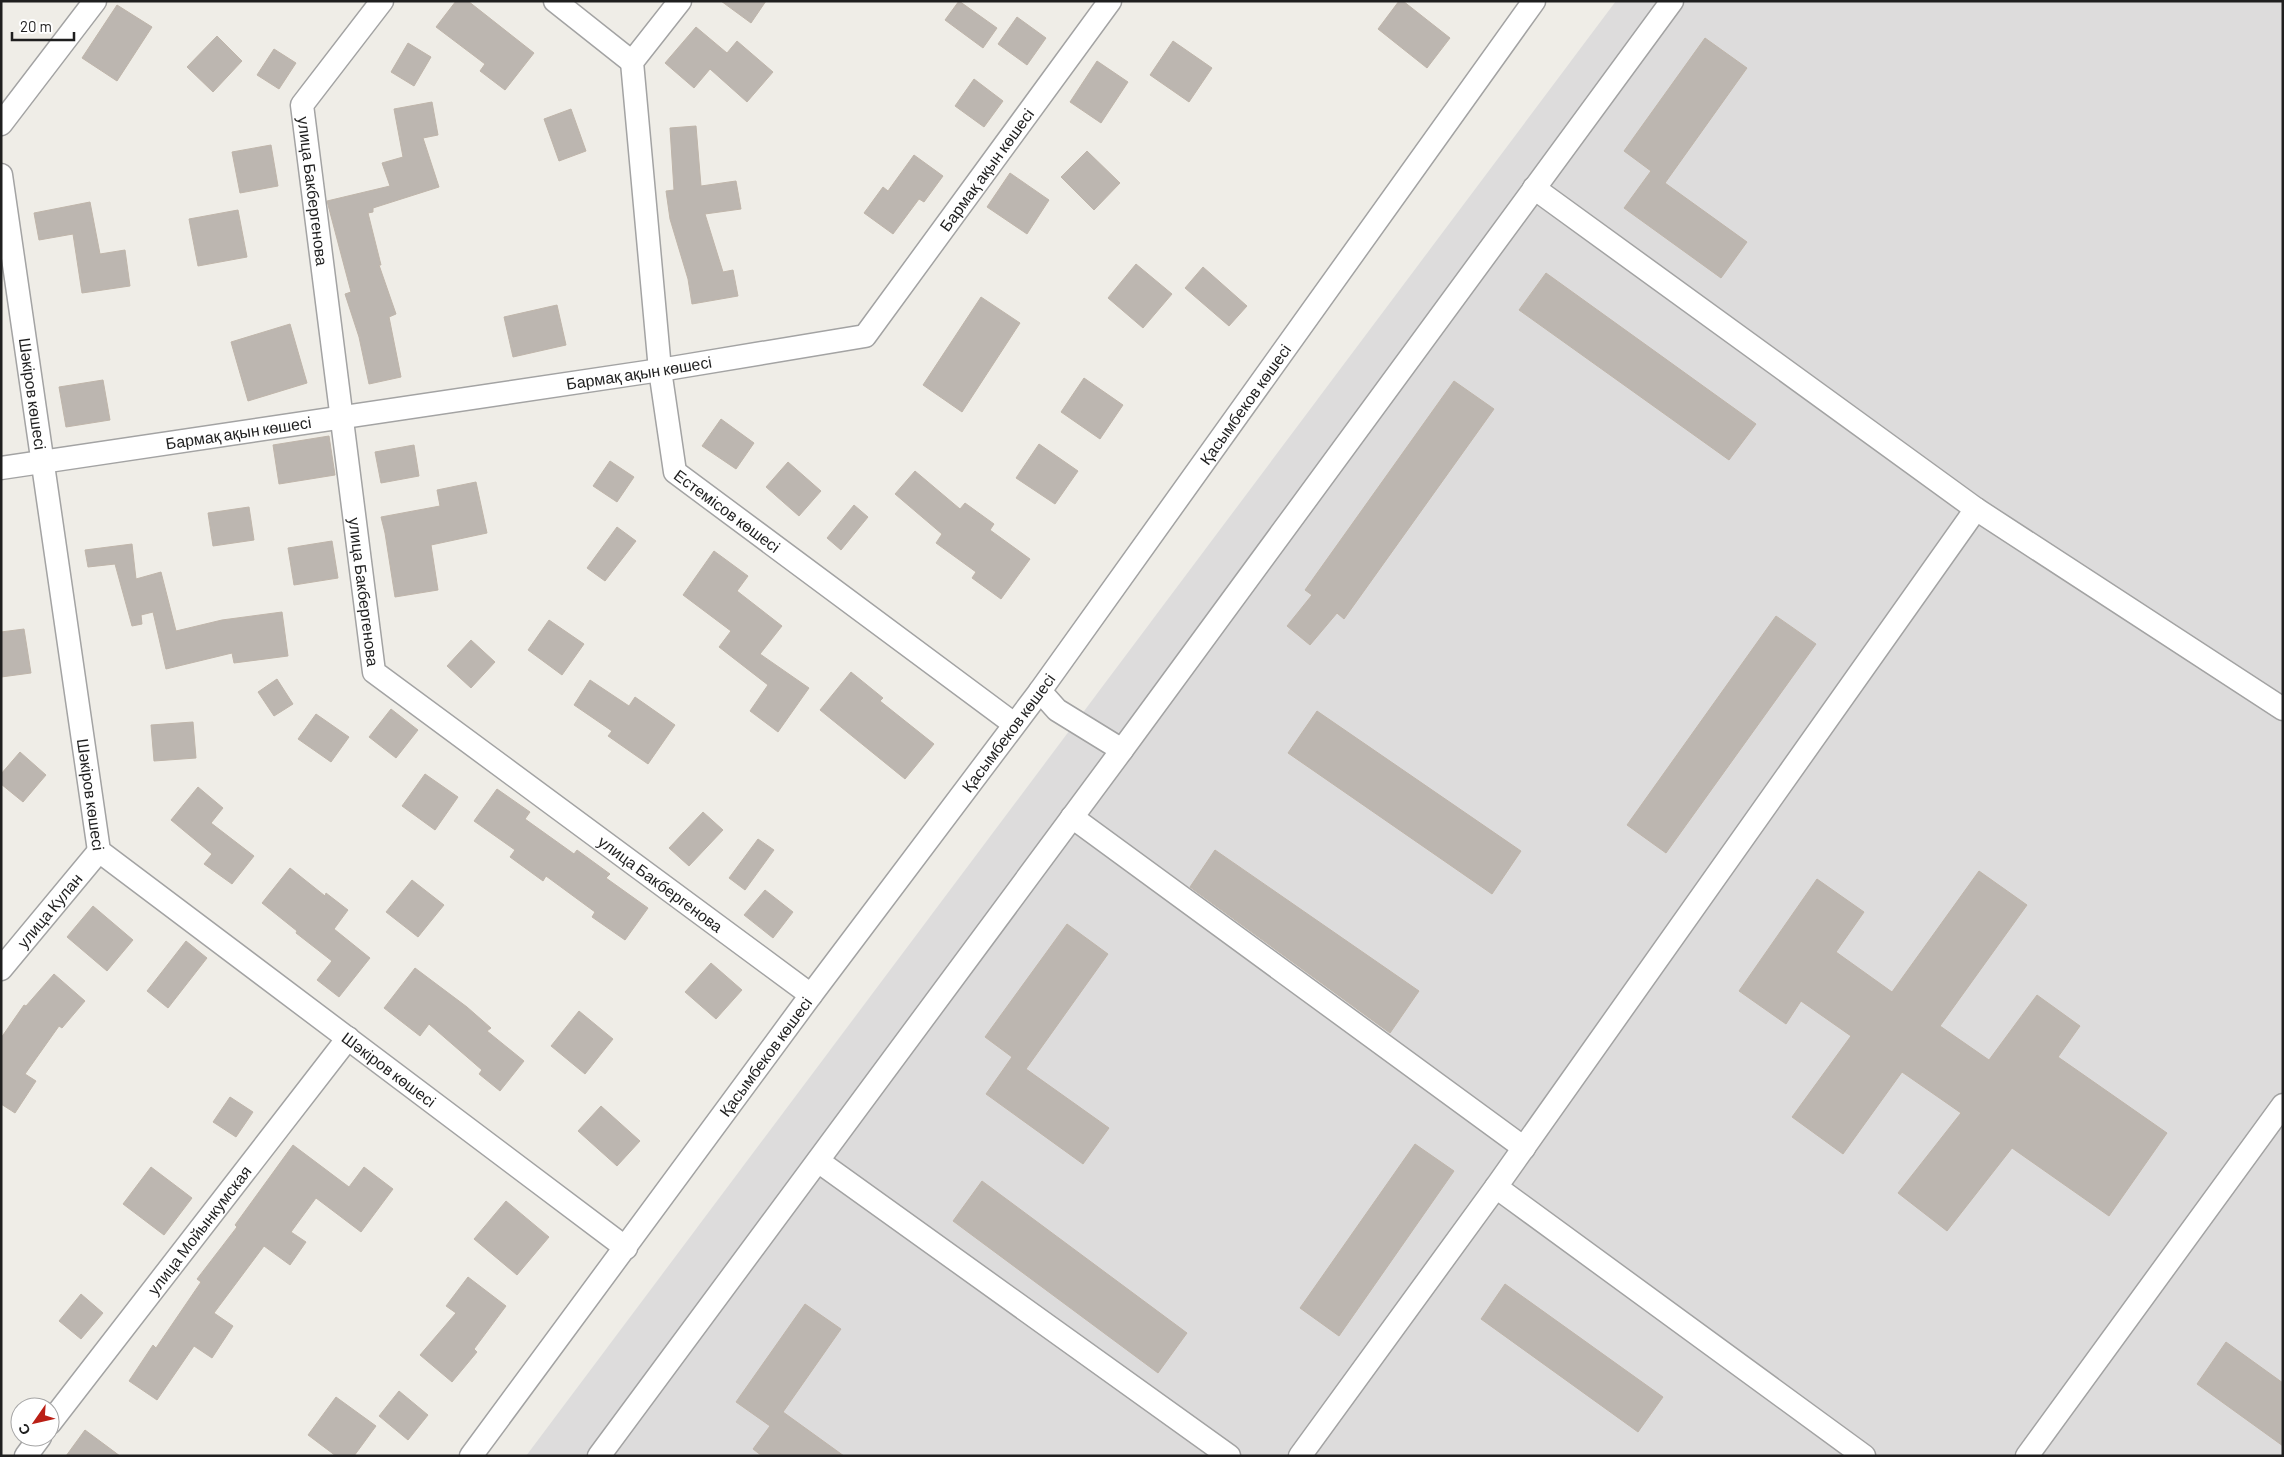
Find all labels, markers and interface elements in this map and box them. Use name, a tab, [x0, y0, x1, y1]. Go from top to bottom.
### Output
scale bar	[12, 10, 75, 42]
text: 20 m	[20, 17, 52, 35]
street label: Бармақ ақын көшесі	[935, 104, 1037, 234]
street label: улица Бакбергенова	[295, 115, 332, 267]
street label: Шәкіров көшесі	[16, 336, 51, 451]
street label: Қасымбеков көшесі	[1195, 340, 1294, 468]
street label: Бармақ ақын көшесі	[565, 352, 713, 393]
street label: Бармақ ақын көшесі	[164, 412, 312, 452]
street label: Естемісов көшесі	[671, 465, 784, 556]
street label: улица Бакбергенова	[345, 516, 383, 668]
street label: Қасымбеков көшесі	[957, 669, 1059, 796]
street label: Шәкіров көшесі	[74, 737, 109, 852]
street label: улица Бакбергенова	[595, 831, 727, 936]
street label: улица Кулан	[13, 869, 86, 951]
street label: Қасымбеков көшесі	[715, 993, 815, 1120]
street label: Шәкіров көшесі	[338, 1027, 440, 1111]
street label: улица Мойынкумская	[143, 1162, 255, 1298]
north arrow	[10, 1397, 60, 1447]
text: С	[14, 1421, 34, 1438]

